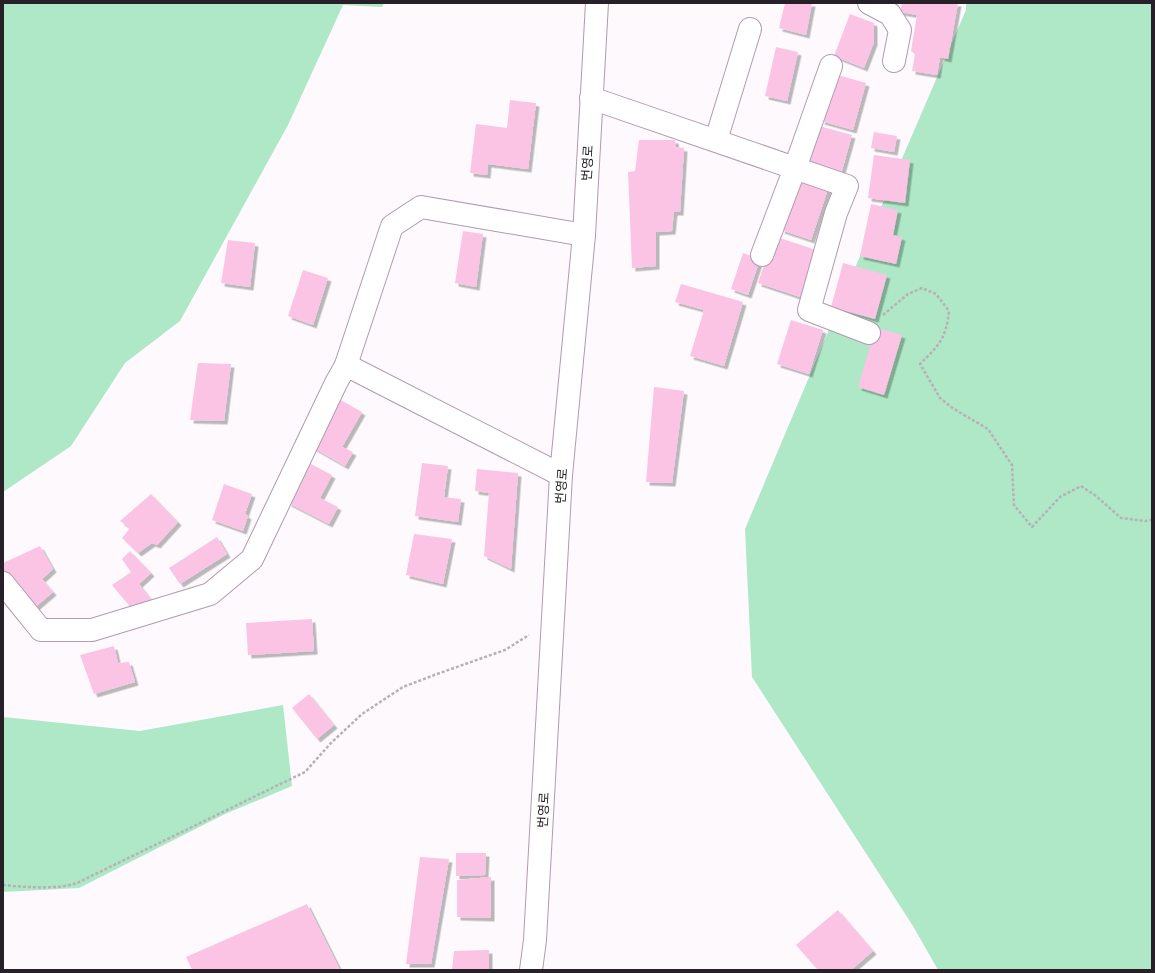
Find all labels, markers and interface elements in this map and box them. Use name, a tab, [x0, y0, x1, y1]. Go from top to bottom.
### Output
street label: 번영로	[579, 145, 596, 181]
street label: 번영로	[553, 468, 570, 504]
street label: 번영로	[535, 792, 552, 828]

